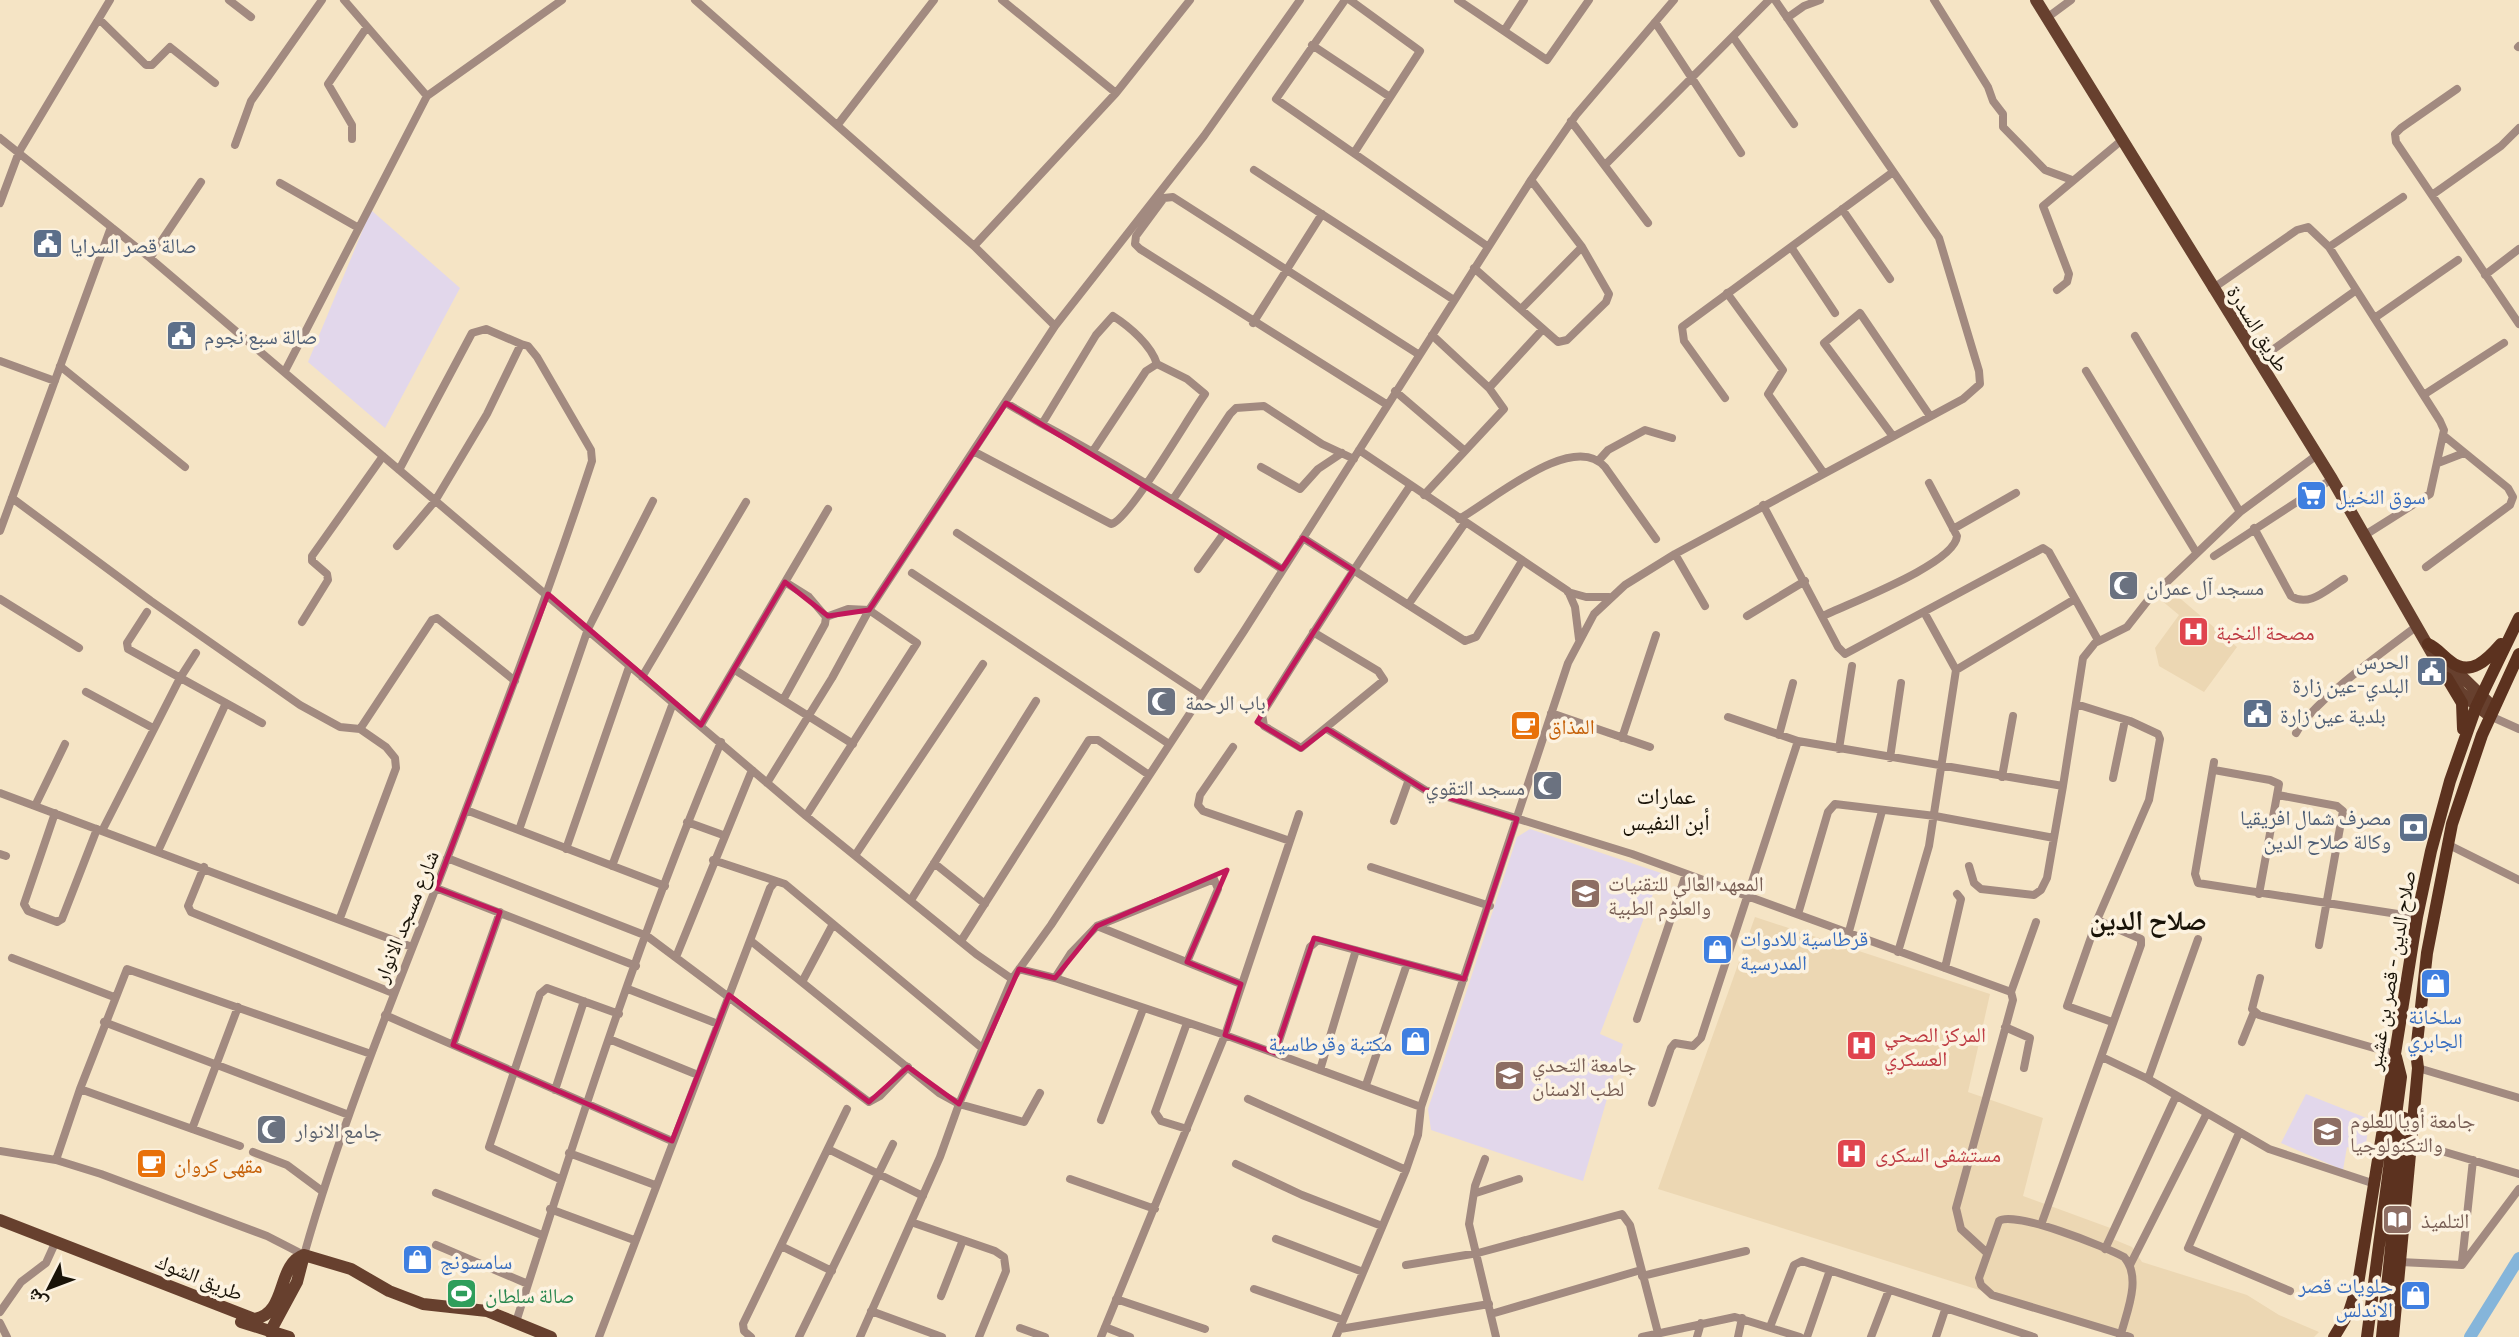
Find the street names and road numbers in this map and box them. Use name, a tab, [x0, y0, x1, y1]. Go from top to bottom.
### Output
street label: طريق السدرة	[2221, 280, 2295, 377]
street label: شارع مسجد الانوار	[367, 846, 445, 987]
street label: صلاح الدين - قصر بن غشير	[2360, 868, 2422, 1073]
street label: طريق الشوك	[152, 1247, 247, 1307]

